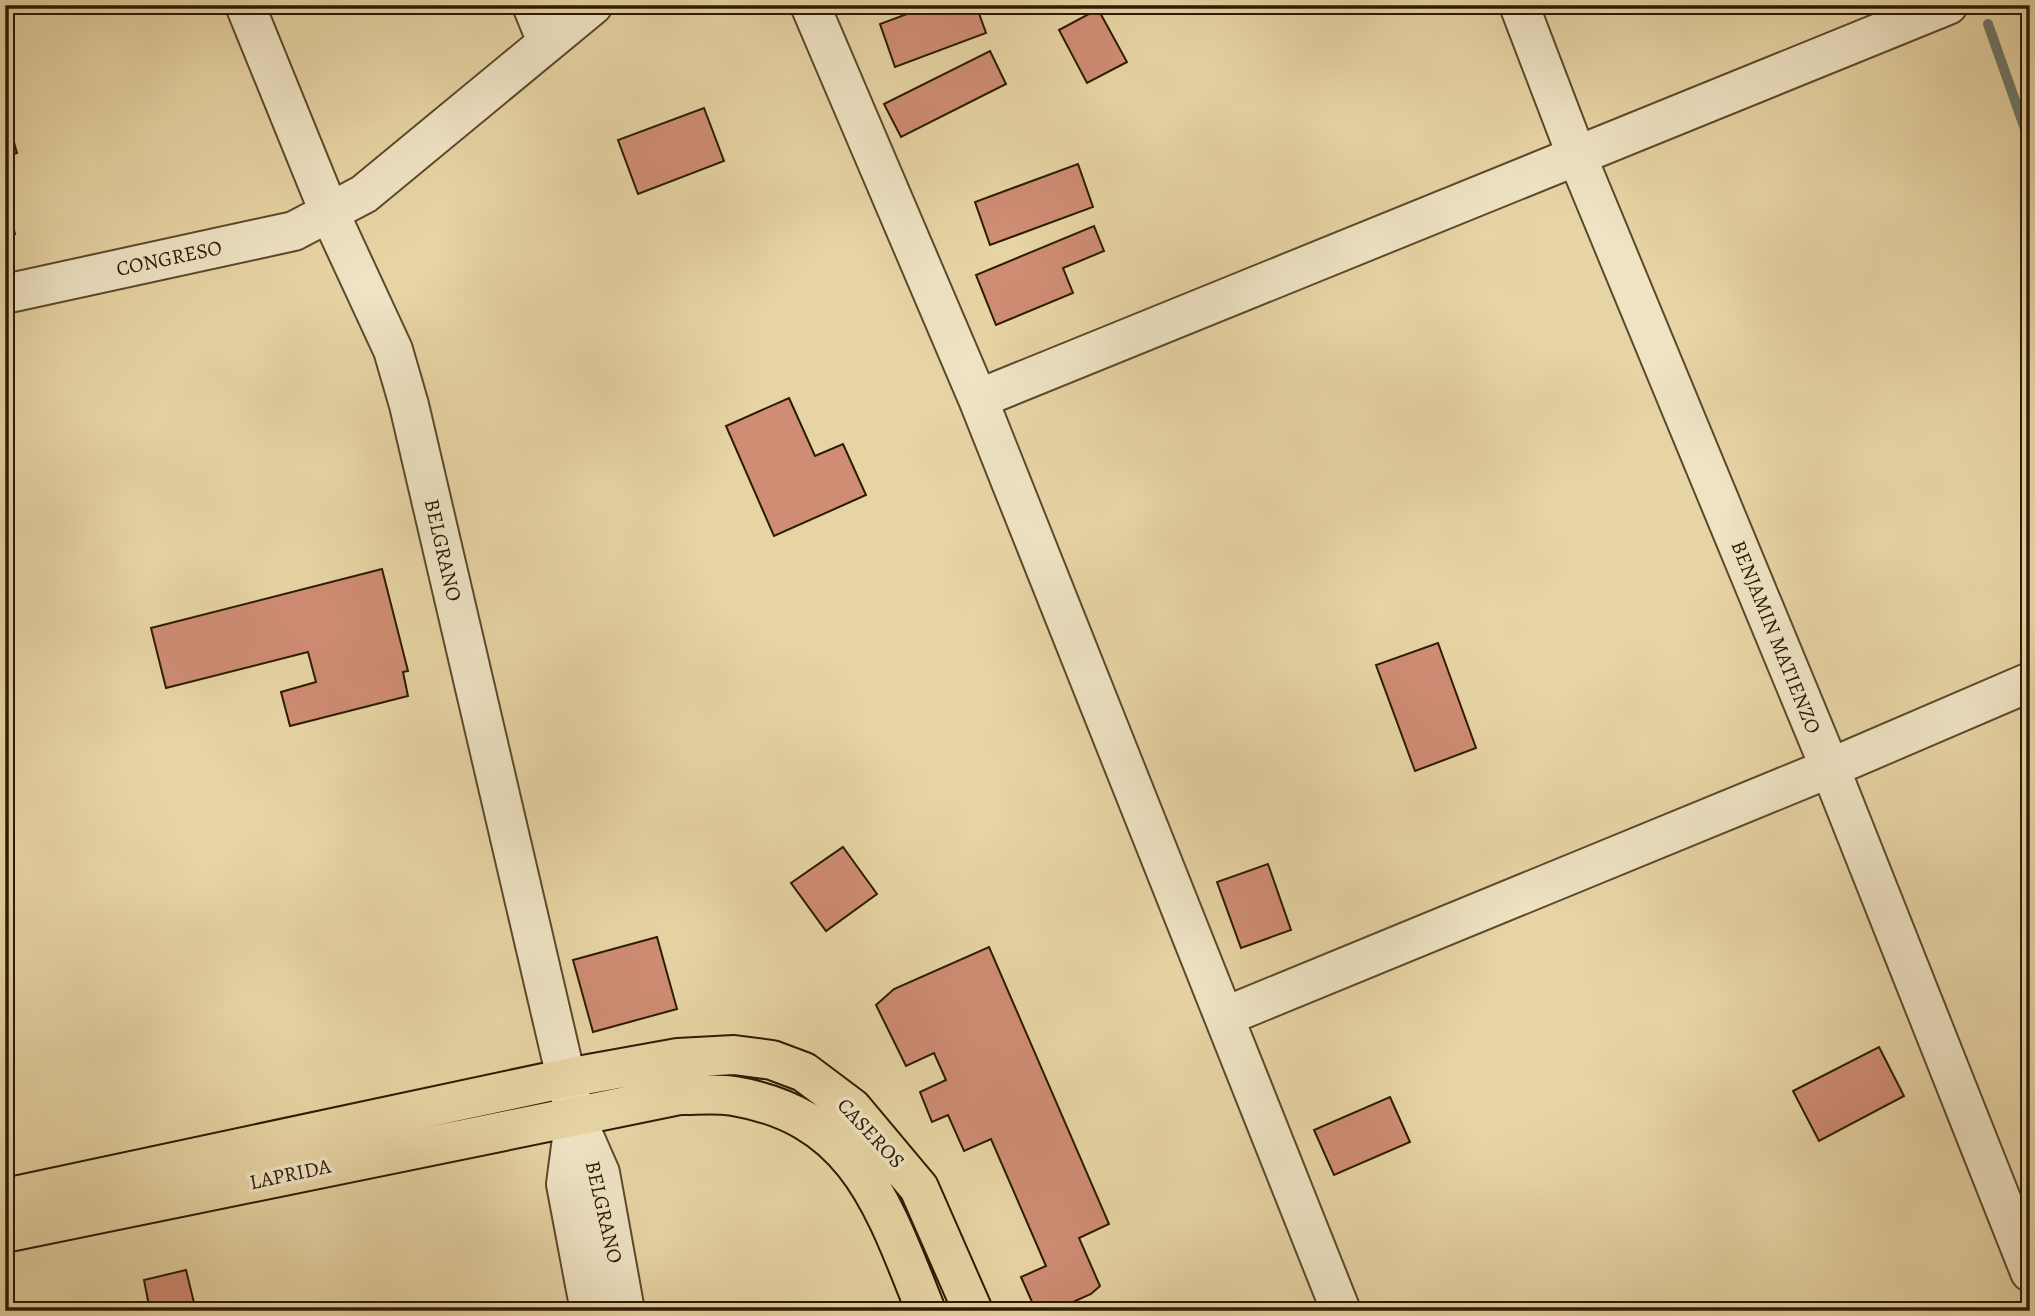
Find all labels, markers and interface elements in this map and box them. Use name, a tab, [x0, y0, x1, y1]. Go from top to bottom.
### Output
street label: CONGRESO	[114, 233, 224, 283]
street label: BELGRANO	[418, 496, 468, 604]
street label: BENJAMIN MATIENZO	[1724, 536, 1828, 738]
street label: CASEROS	[831, 1092, 911, 1174]
street label: LAPRIDA	[247, 1152, 334, 1196]
street label: BELGRANO	[579, 1158, 629, 1266]

